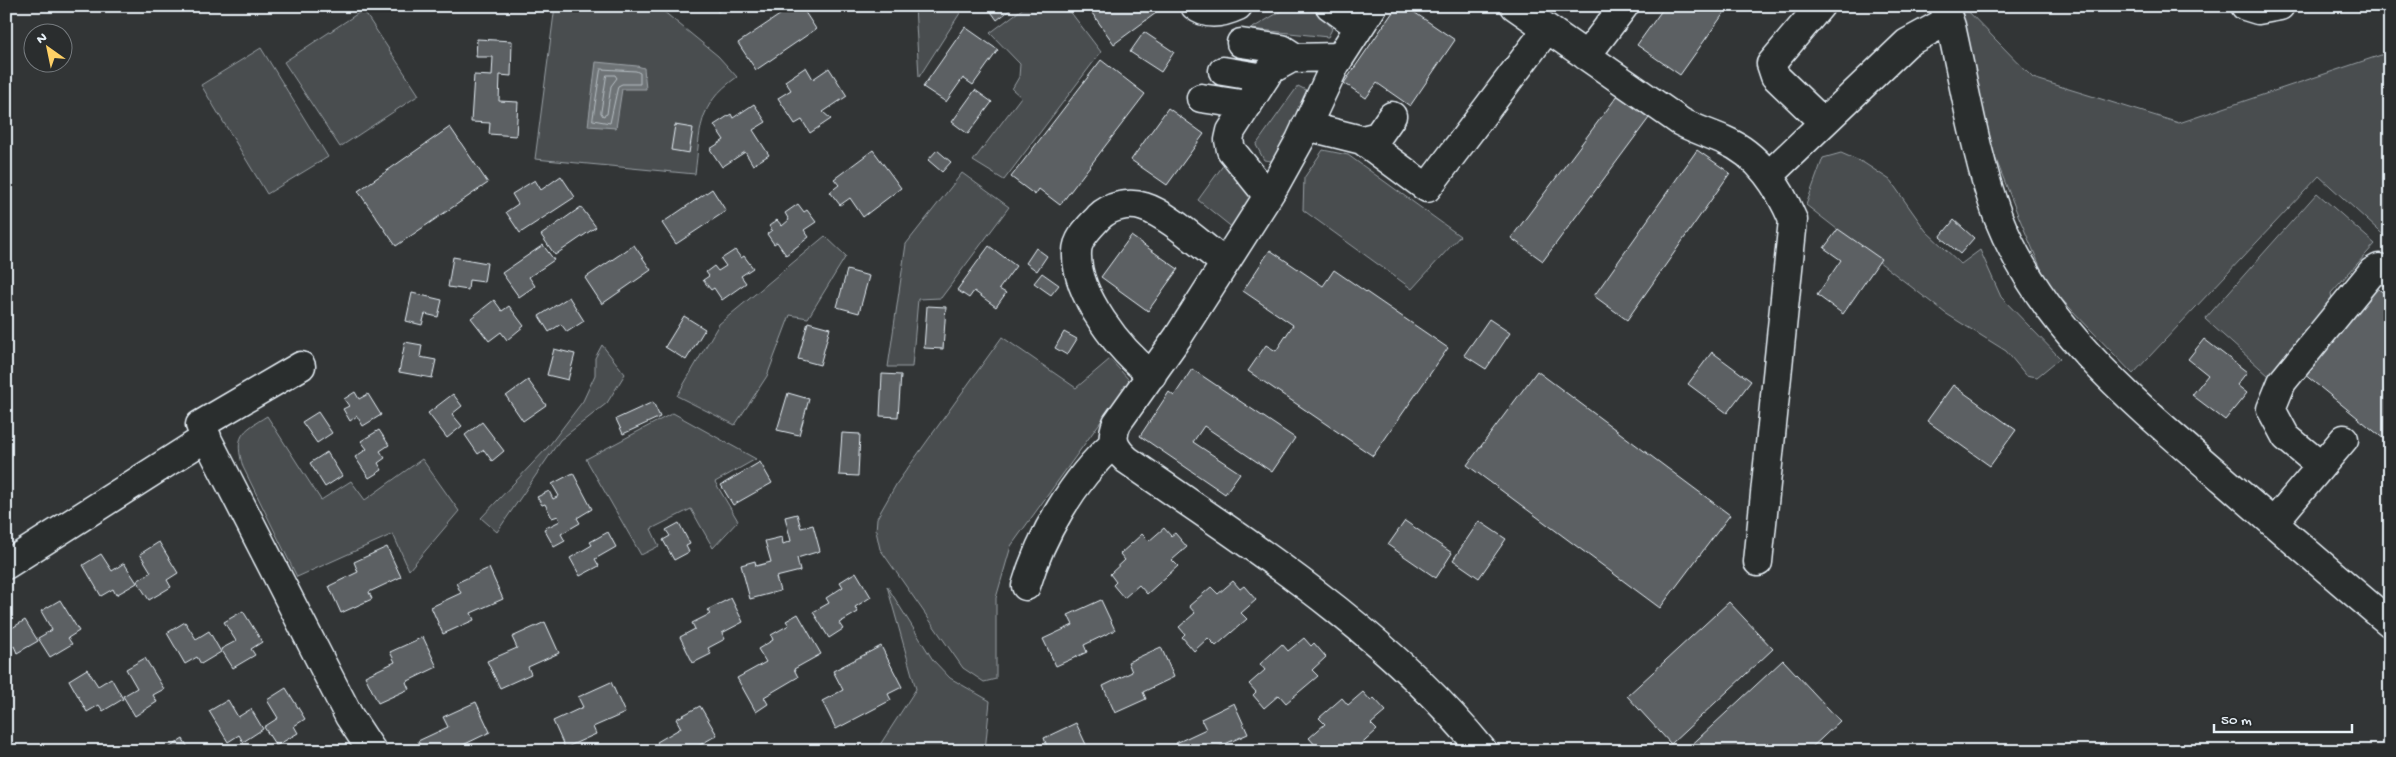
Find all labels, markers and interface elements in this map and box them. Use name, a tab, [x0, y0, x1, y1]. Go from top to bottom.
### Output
north arrow	[22, 22, 72, 72]
text: N	[34, 30, 51, 49]
scale bar	[2214, 702, 2351, 734]
text: 50 m	[2221, 712, 2252, 730]

